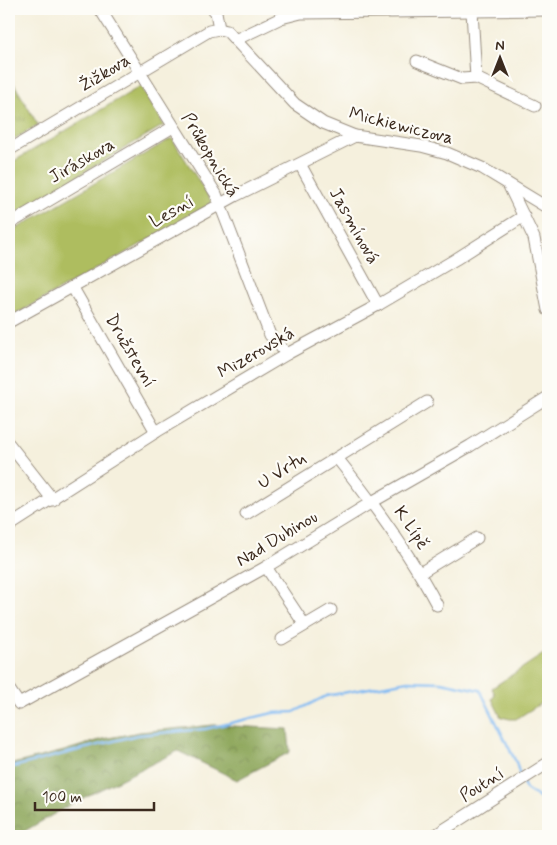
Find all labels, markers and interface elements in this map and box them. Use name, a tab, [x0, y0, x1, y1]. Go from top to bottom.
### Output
north arrow	[474, 32, 524, 82]
text: N	[495, 37, 505, 55]
street label: Žižkova	[75, 48, 135, 98]
street label: Mickiewiczova	[346, 101, 456, 151]
street label: Průkopnická	[175, 108, 245, 202]
street label: Jiráskova	[45, 133, 119, 189]
street label: Jasmínová	[323, 183, 385, 269]
street label: Lesní	[145, 190, 199, 234]
street label: Družstevní	[99, 310, 161, 392]
street label: Mizerovská	[213, 321, 299, 385]
street label: U Vrtu	[253, 447, 311, 495]
street label: K Lípě	[388, 501, 434, 555]
street label: Nad Dubinou	[232, 505, 322, 573]
street label: Poutní	[455, 762, 509, 808]
scale bar	[35, 780, 154, 812]
text: 100 m	[42, 788, 82, 808]

